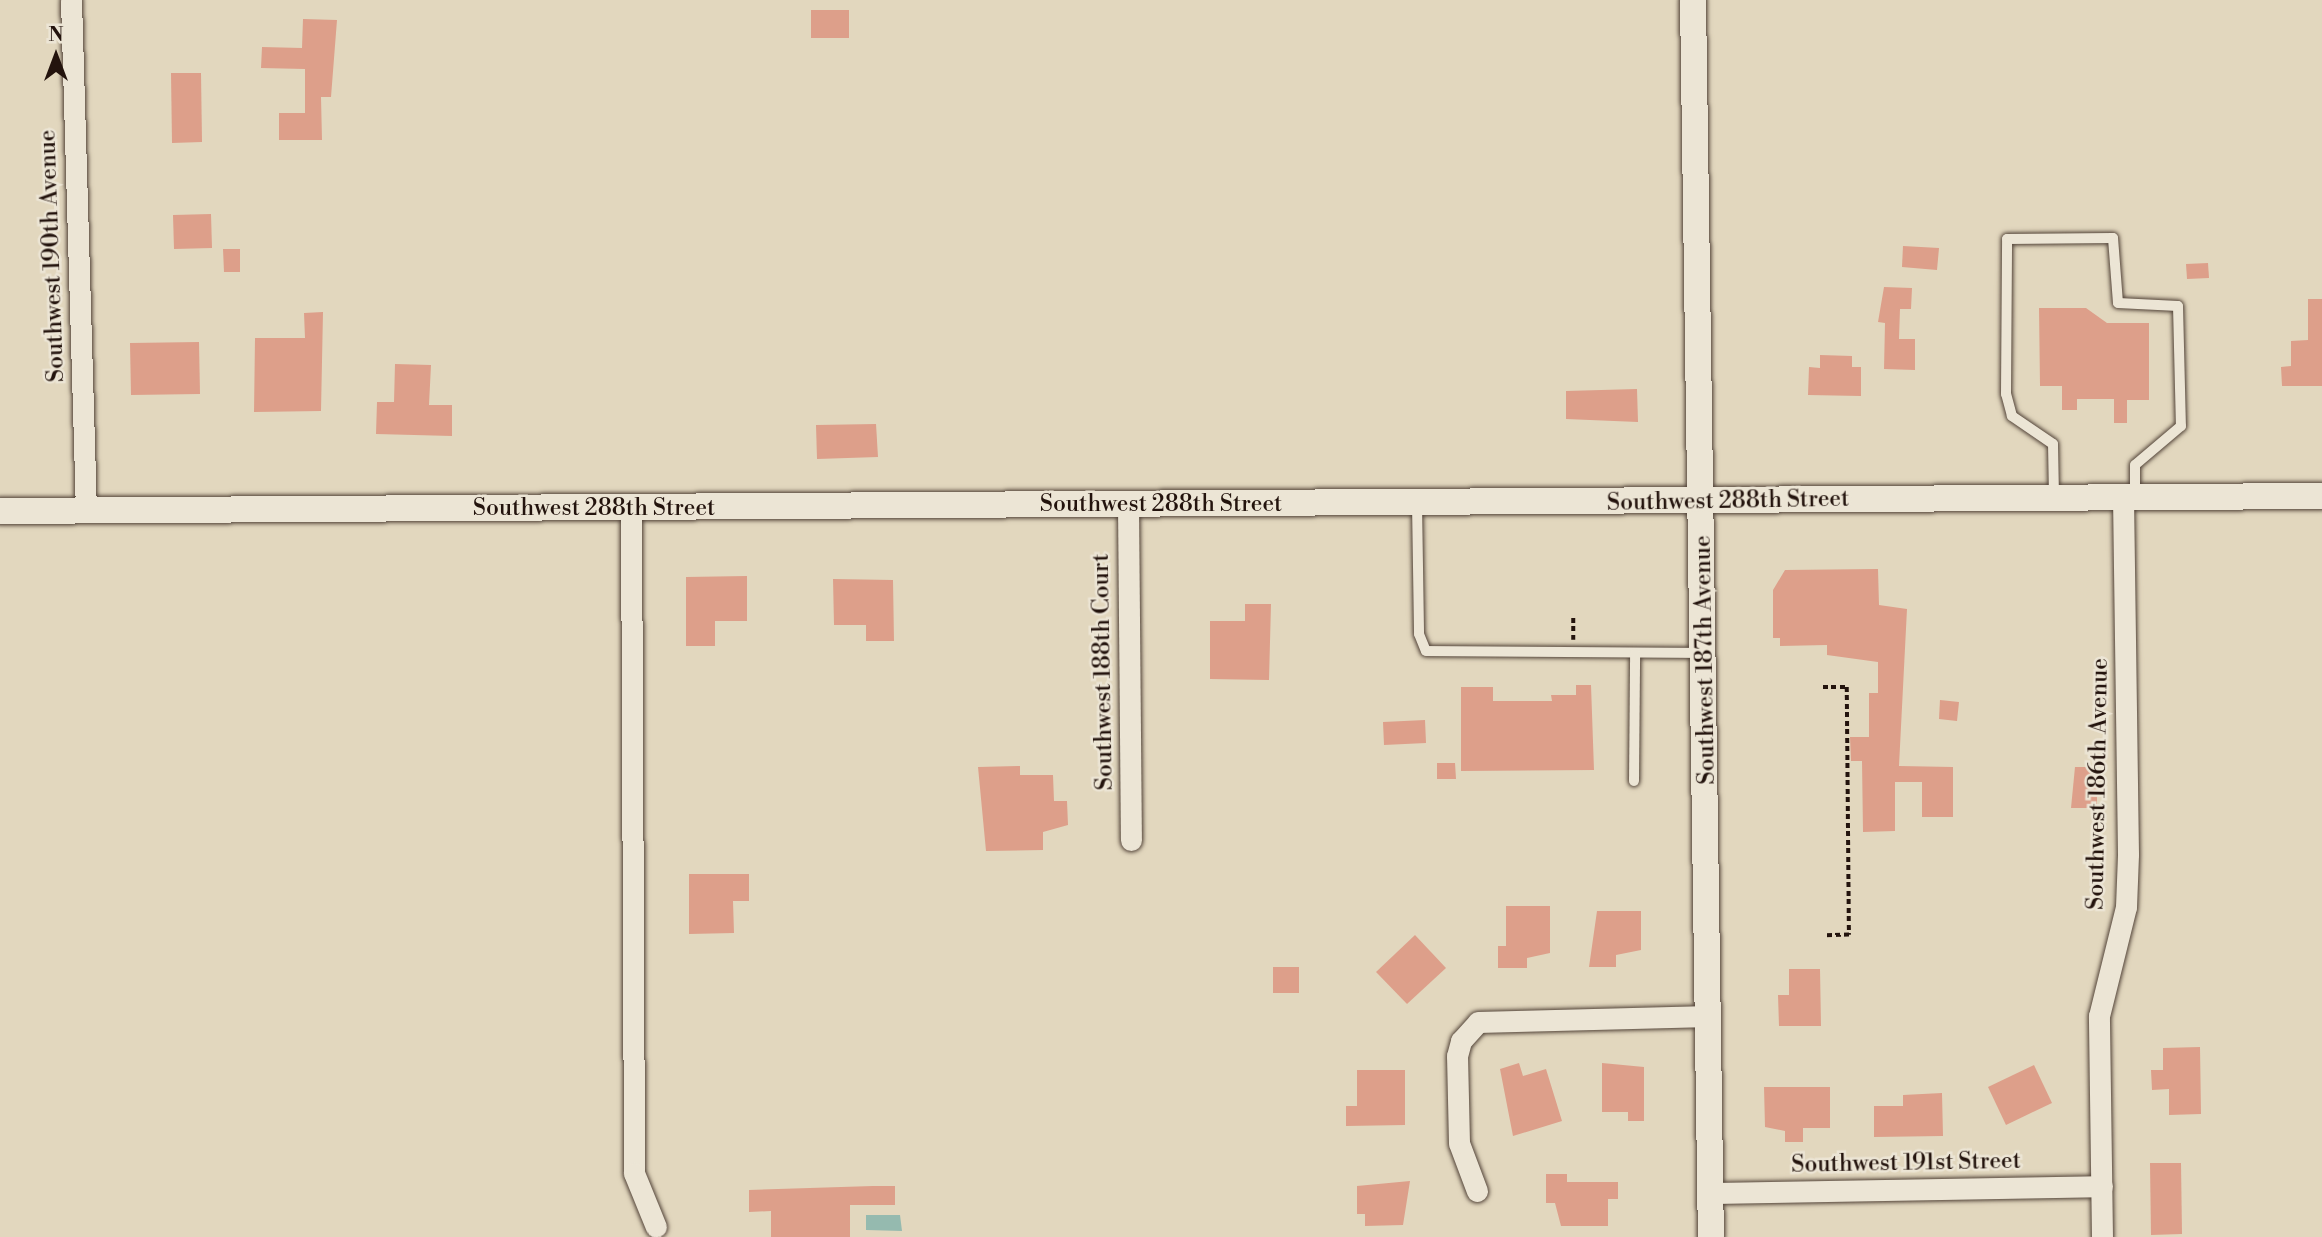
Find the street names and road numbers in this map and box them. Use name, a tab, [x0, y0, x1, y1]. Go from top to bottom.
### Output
street label: Southwest 190th Avenue	[34, 129, 70, 383]
street label: Southwest 288th Street	[1607, 485, 1849, 517]
street label: Southwest 288th Street	[1040, 490, 1282, 518]
street label: Southwest 288th Street	[473, 494, 715, 522]
street label: Southwest 187th Avenue	[1689, 535, 1721, 785]
street label: Southwest 188th Court	[1087, 553, 1119, 791]
street label: Southwest 186th Avenue	[2082, 658, 2114, 910]
street label: Southwest 191st Street	[1791, 1147, 2021, 1179]

